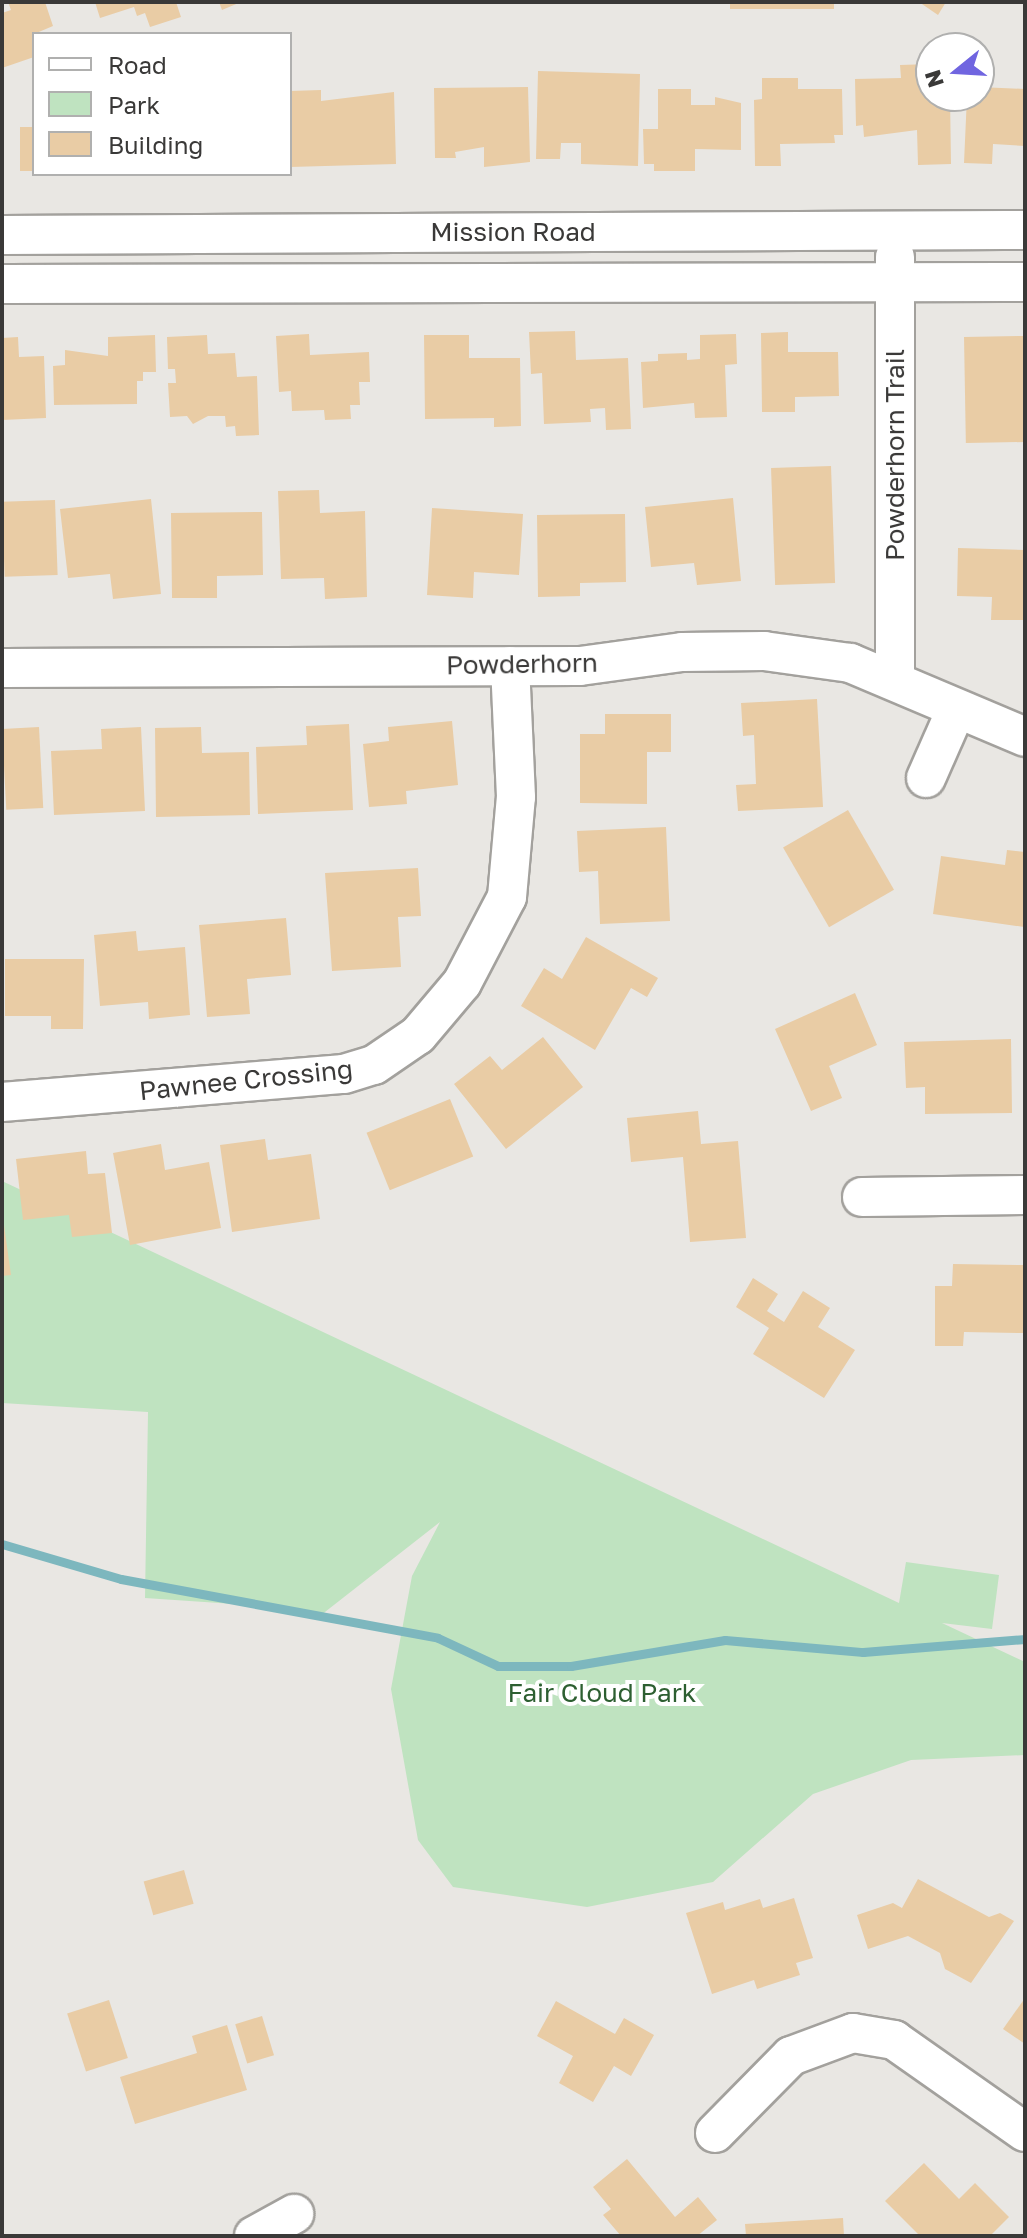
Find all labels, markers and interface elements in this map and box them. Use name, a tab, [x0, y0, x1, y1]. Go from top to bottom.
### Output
legend	[32, 32, 292, 176]
north arrow	[915, 32, 995, 112]
text: Road	[108, 50, 167, 79]
text: N	[918, 67, 949, 91]
text: Park	[108, 90, 160, 119]
text: Building	[108, 130, 203, 159]
street label: Mission Road	[430, 216, 596, 248]
street label: Powderhorn Trail	[879, 349, 911, 561]
street label: Powderhorn	[446, 647, 598, 681]
street label: Pawnee Crossing	[138, 1053, 354, 1107]
park label: Fair Cloud Park	[507, 1677, 697, 1709]

